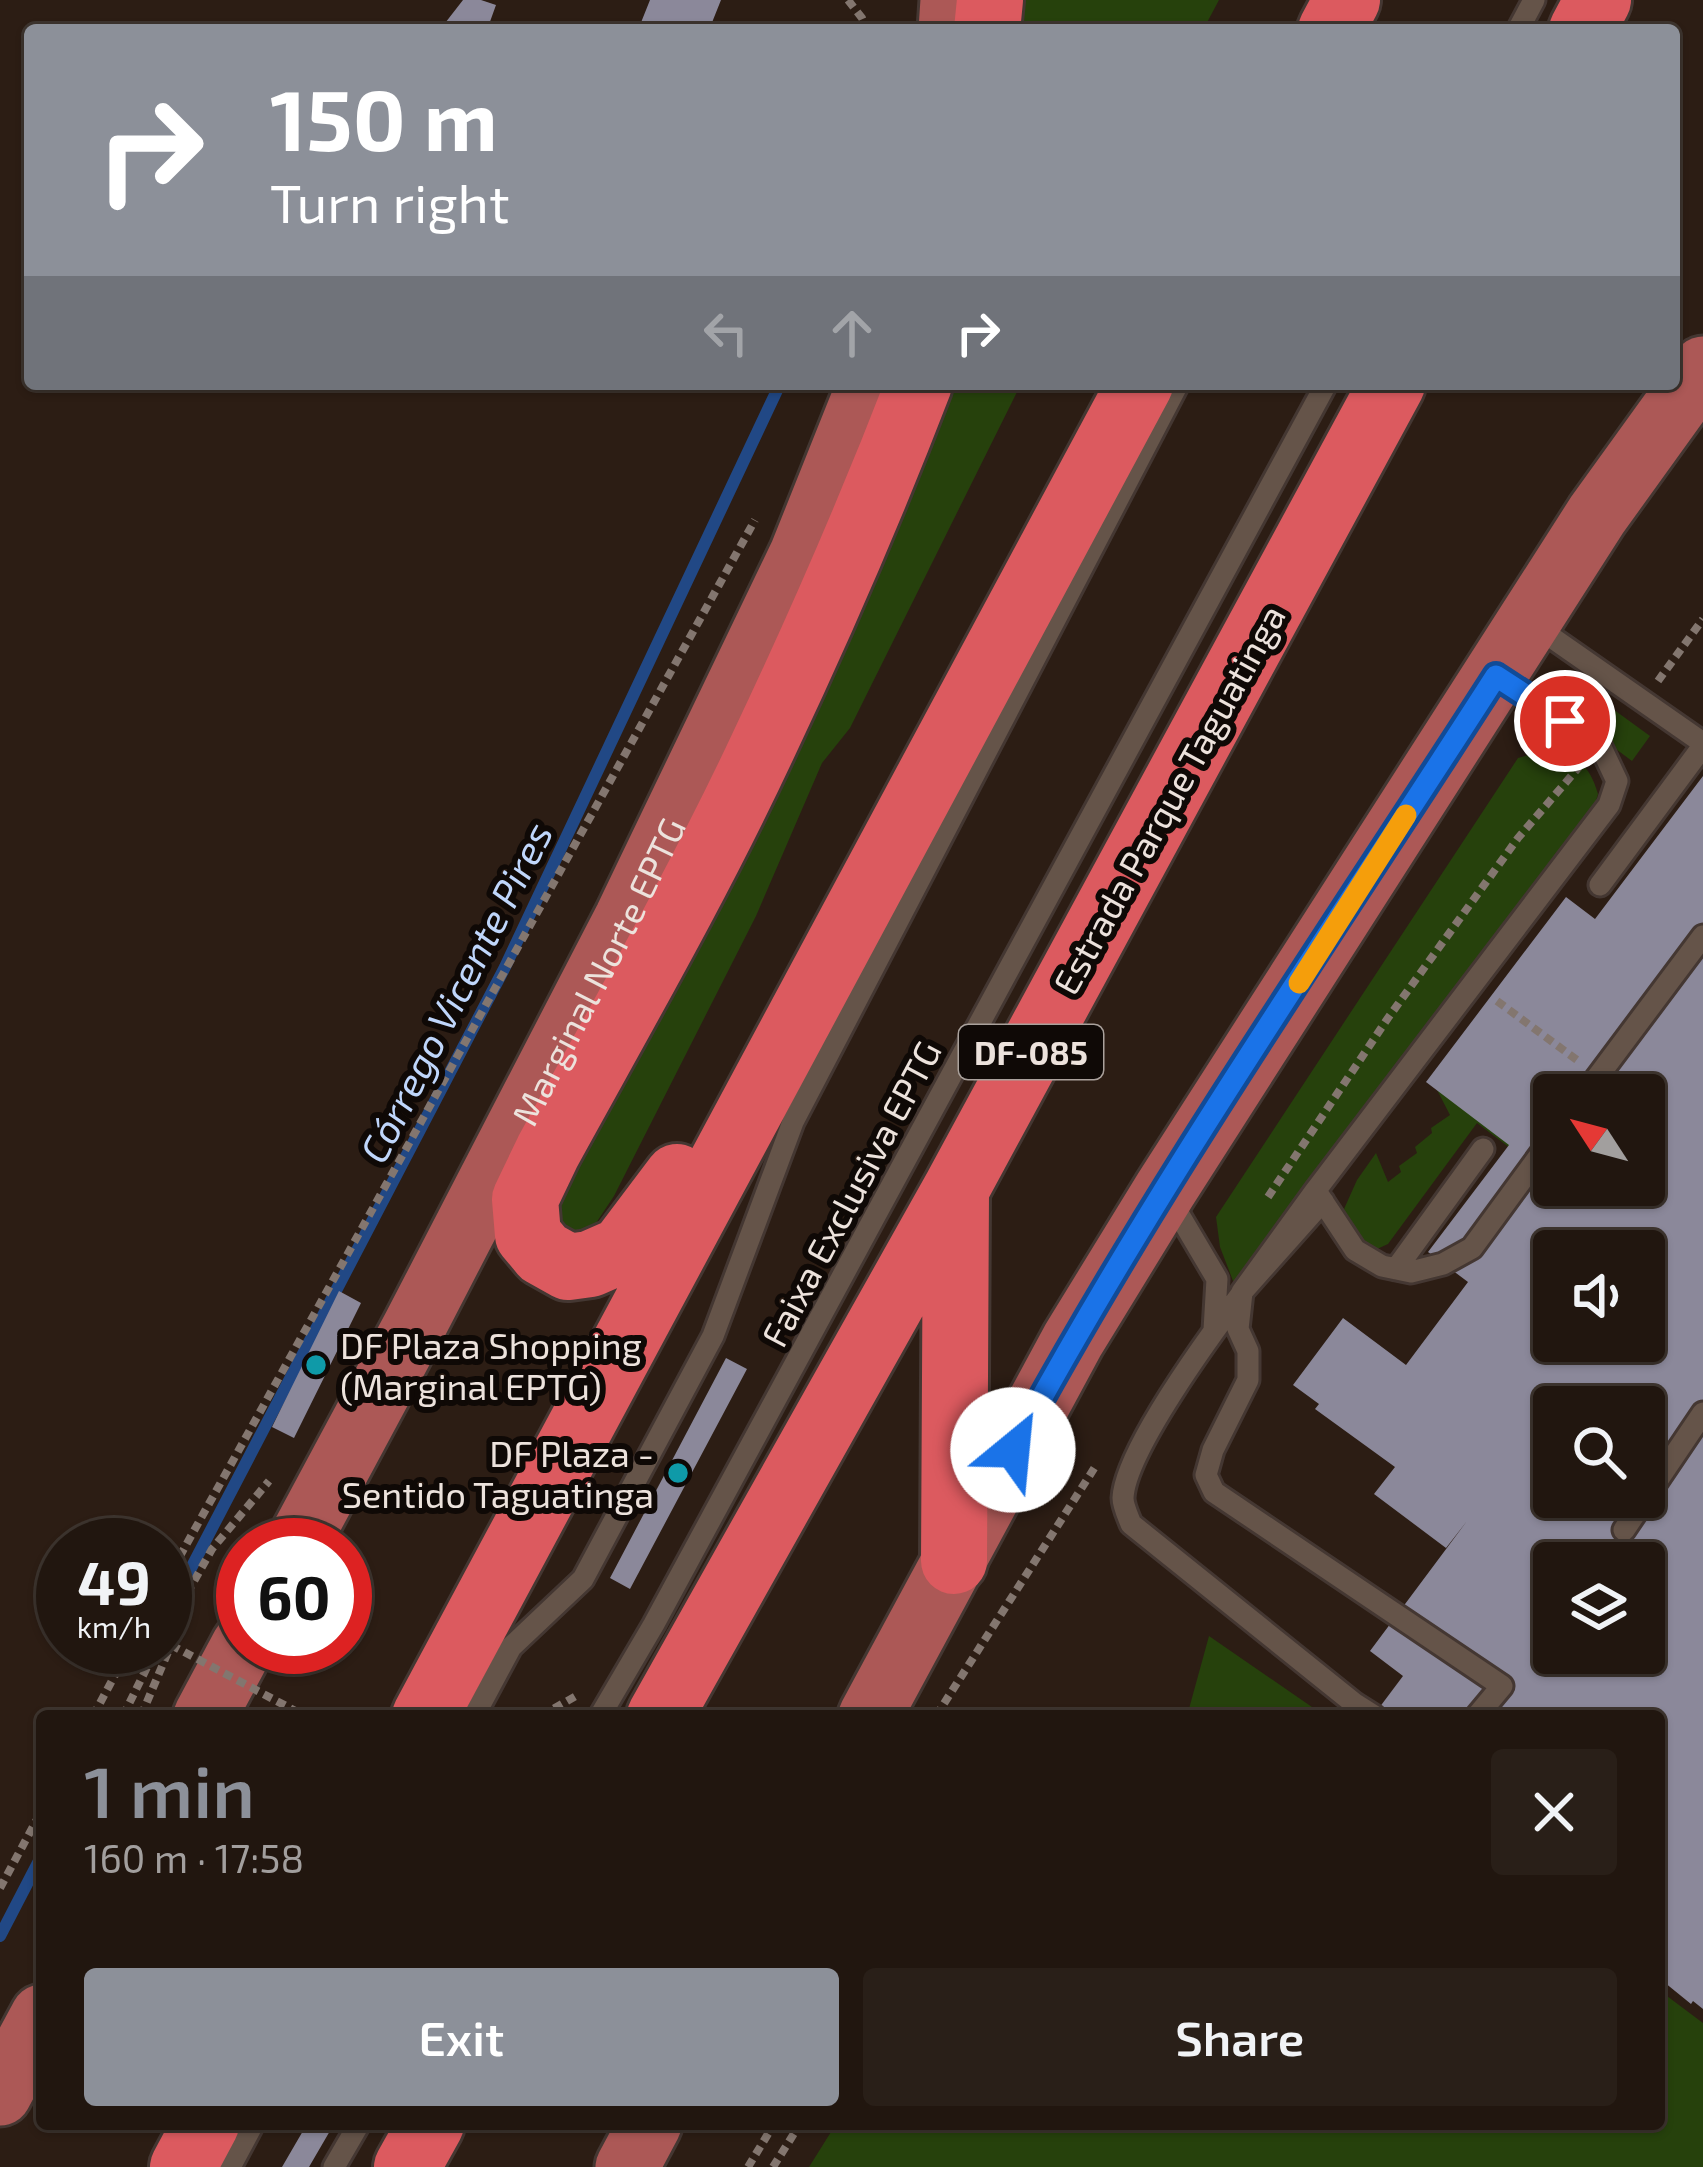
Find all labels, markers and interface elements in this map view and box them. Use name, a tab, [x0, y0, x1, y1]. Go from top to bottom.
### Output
text: 150 m	[270, 67, 498, 168]
icon: right	[72, 72, 228, 228]
text: Turn right	[270, 169, 510, 234]
icon: left	[693, 300, 759, 366]
icon: ahead	[819, 300, 885, 366]
icon: right	[945, 300, 1011, 366]
street label: Estrada Parque Taguatinga	[1043, 597, 1293, 1001]
pin	[1514, 670, 1616, 772]
icon: arrive	[1532, 688, 1598, 754]
street label: Marginal Norte EPTG	[501, 810, 693, 1132]
water label: Córrego Vicente Pires	[349, 814, 561, 1170]
road number: DF-085	[959, 1025, 1103, 1079]
street label: Faixa Exclusiva EPTG	[751, 1033, 949, 1353]
north arrow	[1533, 1074, 1665, 1206]
map controls	[1533, 1074, 1665, 1674]
button: sound	[1533, 1230, 1665, 1362]
place label: DF Plaza Shopping (Marginal EPTG)	[340, 1323, 642, 1407]
marker: DF Plaza Shopping (Marginal EPTG)	[303, 1352, 329, 1378]
button: search	[1533, 1386, 1665, 1518]
position arrow	[950, 1387, 1076, 1513]
place label: DF Plaza - Sentido Taguatinga	[342, 1431, 654, 1515]
marker: DF Plaza - Sentido Taguatinga	[665, 1460, 691, 1486]
speed limit sign: 60	[216, 1518, 372, 1674]
button: layers	[1533, 1542, 1665, 1674]
text: 49	[77, 1545, 151, 1617]
text: km/h	[77, 1608, 151, 1644]
text: 1 min	[84, 1746, 255, 1832]
button: close	[1491, 1749, 1617, 1875]
text: 160 m · 17:58	[84, 1834, 304, 1881]
button: Exit	[84, 1968, 839, 2106]
button: Share	[863, 1968, 1617, 2106]

